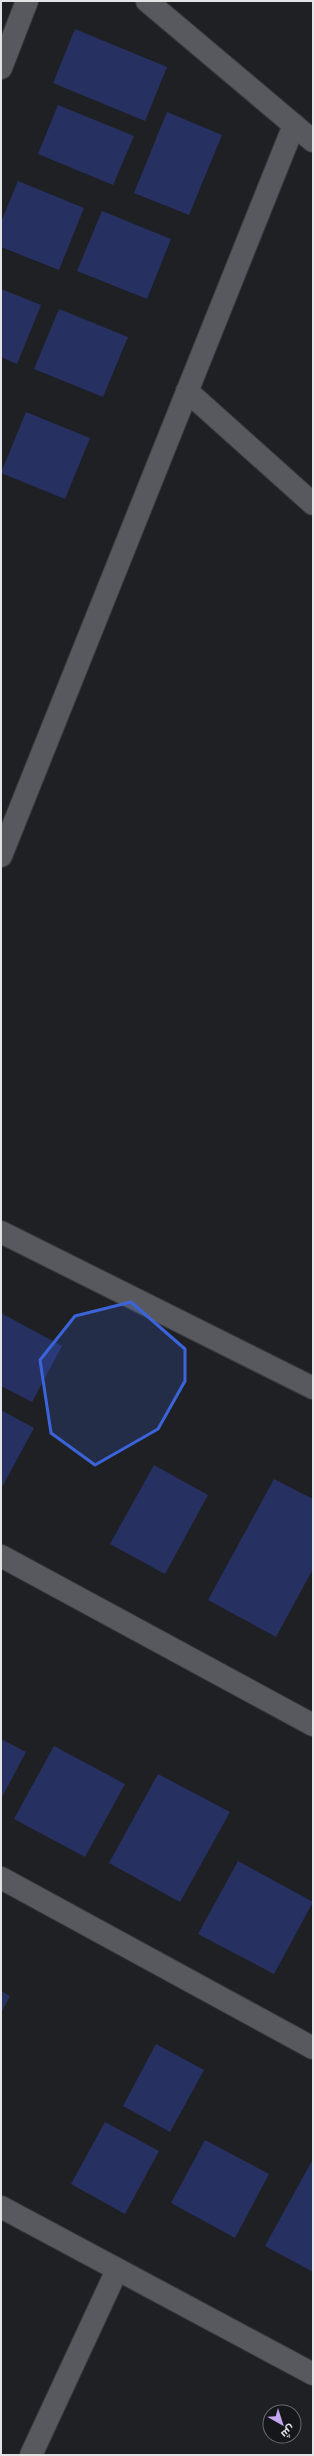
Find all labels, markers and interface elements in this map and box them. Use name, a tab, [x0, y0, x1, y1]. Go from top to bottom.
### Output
north arrow	[262, 2404, 302, 2444]
text: ش	[278, 2422, 298, 2441]

